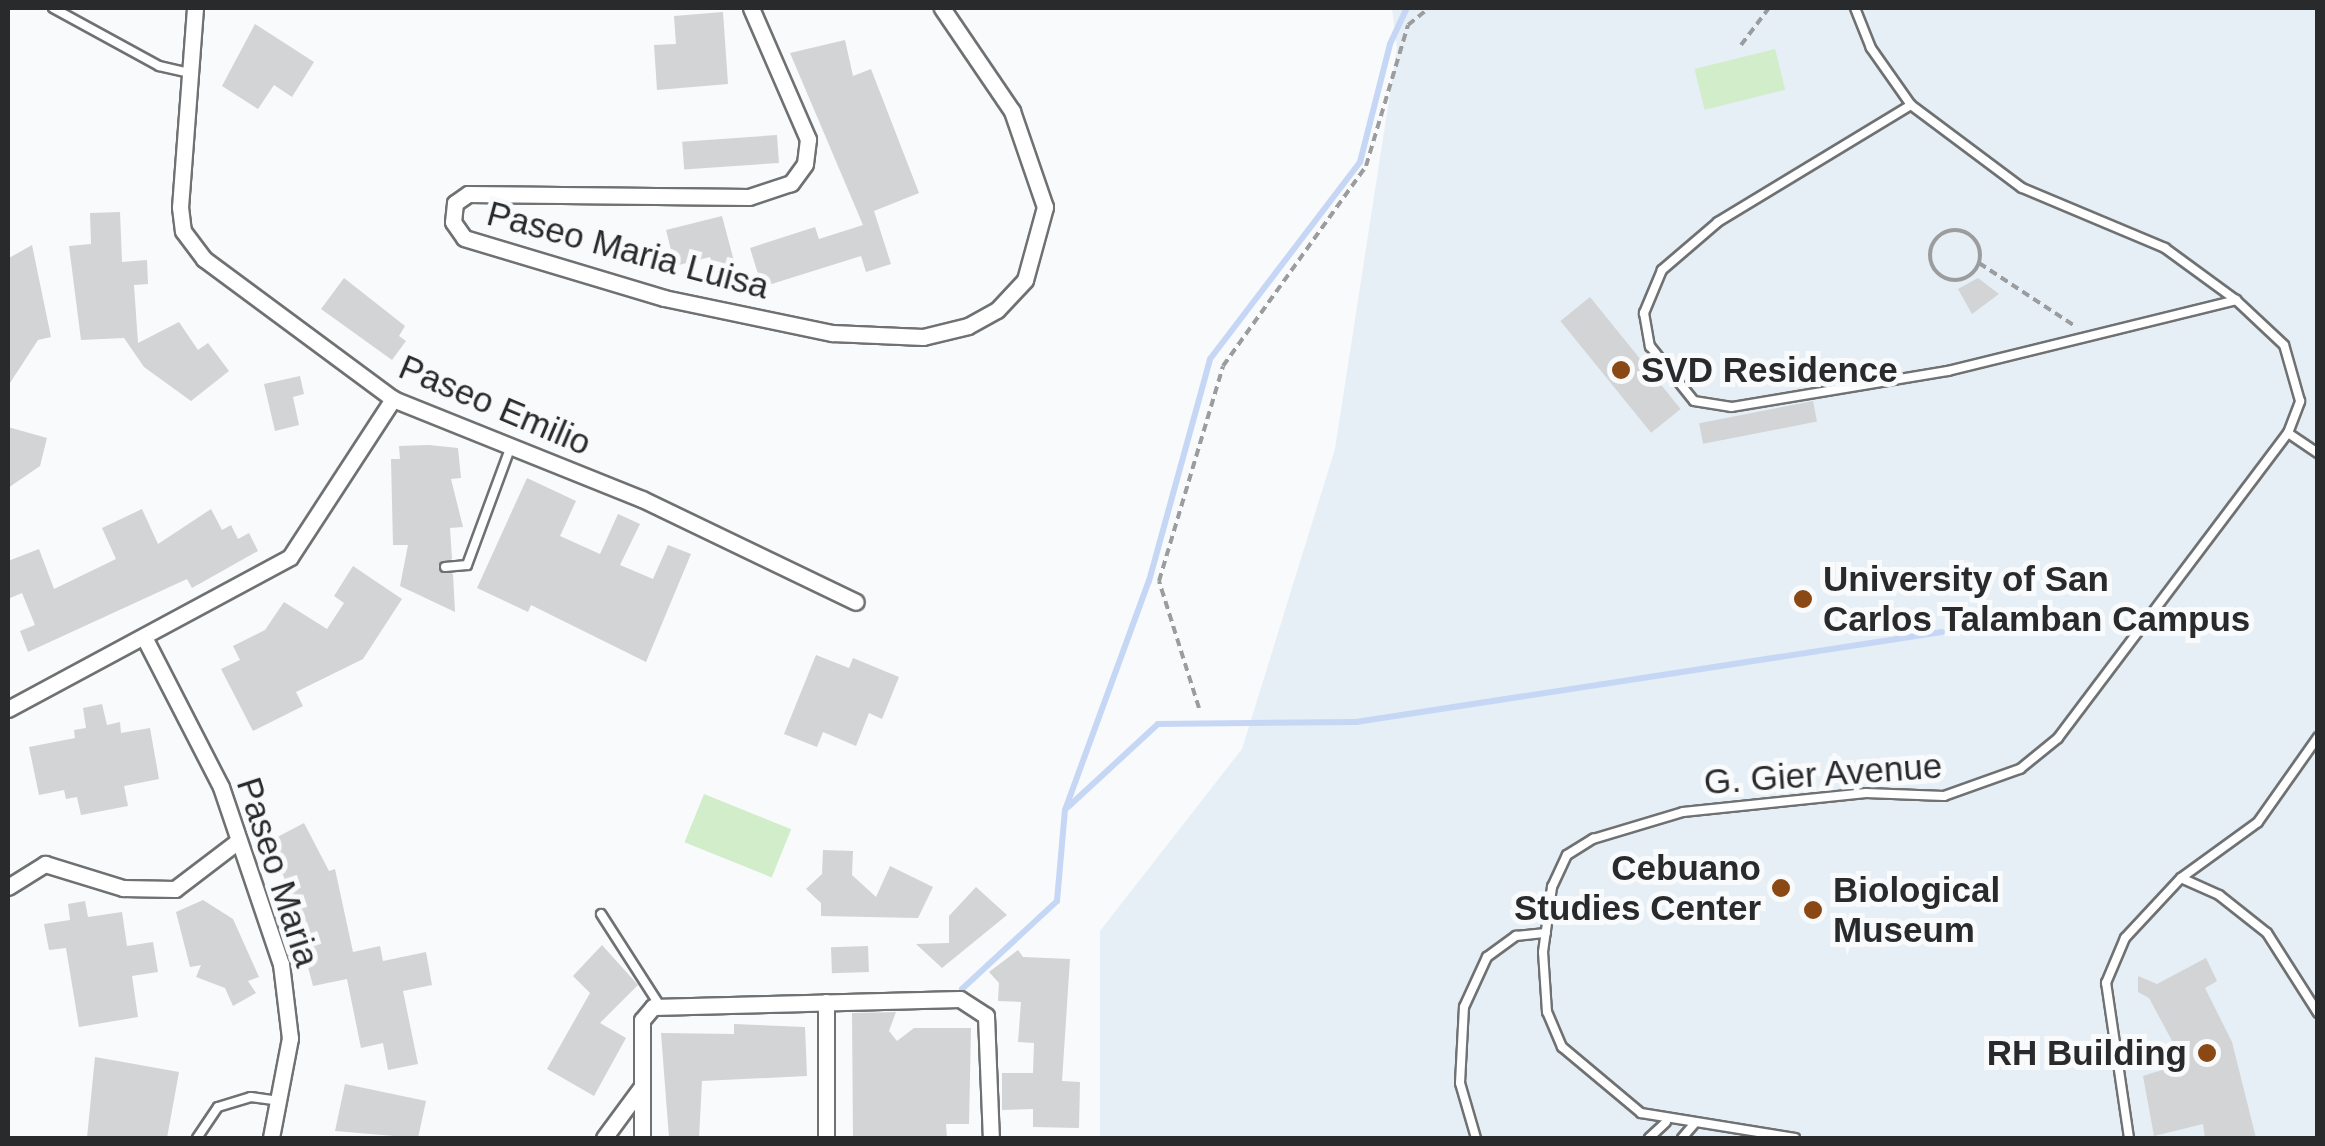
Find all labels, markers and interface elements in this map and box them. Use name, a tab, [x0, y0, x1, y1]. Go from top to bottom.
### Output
street label: Paseo Maria Luisa	[483, 192, 773, 308]
street label: Paseo Emilio	[393, 346, 597, 464]
place label: SVD Residence	[1641, 349, 1898, 391]
marker: SVD Residence	[1610, 359, 1632, 381]
place label: University of San Carlos Talamban Campus	[1823, 558, 2250, 640]
marker: University of San Carlos Talamban Campus	[1792, 588, 1814, 610]
street label: G. Gier Avenue	[1702, 745, 1944, 803]
street label: Paseo Maria	[228, 772, 328, 972]
place label: Cebuano Studies Center	[1514, 847, 1761, 929]
place label: Biological Museum	[1833, 869, 2000, 951]
marker: Cebuano Studies Center	[1770, 877, 1792, 899]
marker: Biological Museum	[1802, 899, 1824, 921]
place label: RH Building	[1987, 1032, 2187, 1074]
marker: RH Building	[2196, 1042, 2218, 1064]

